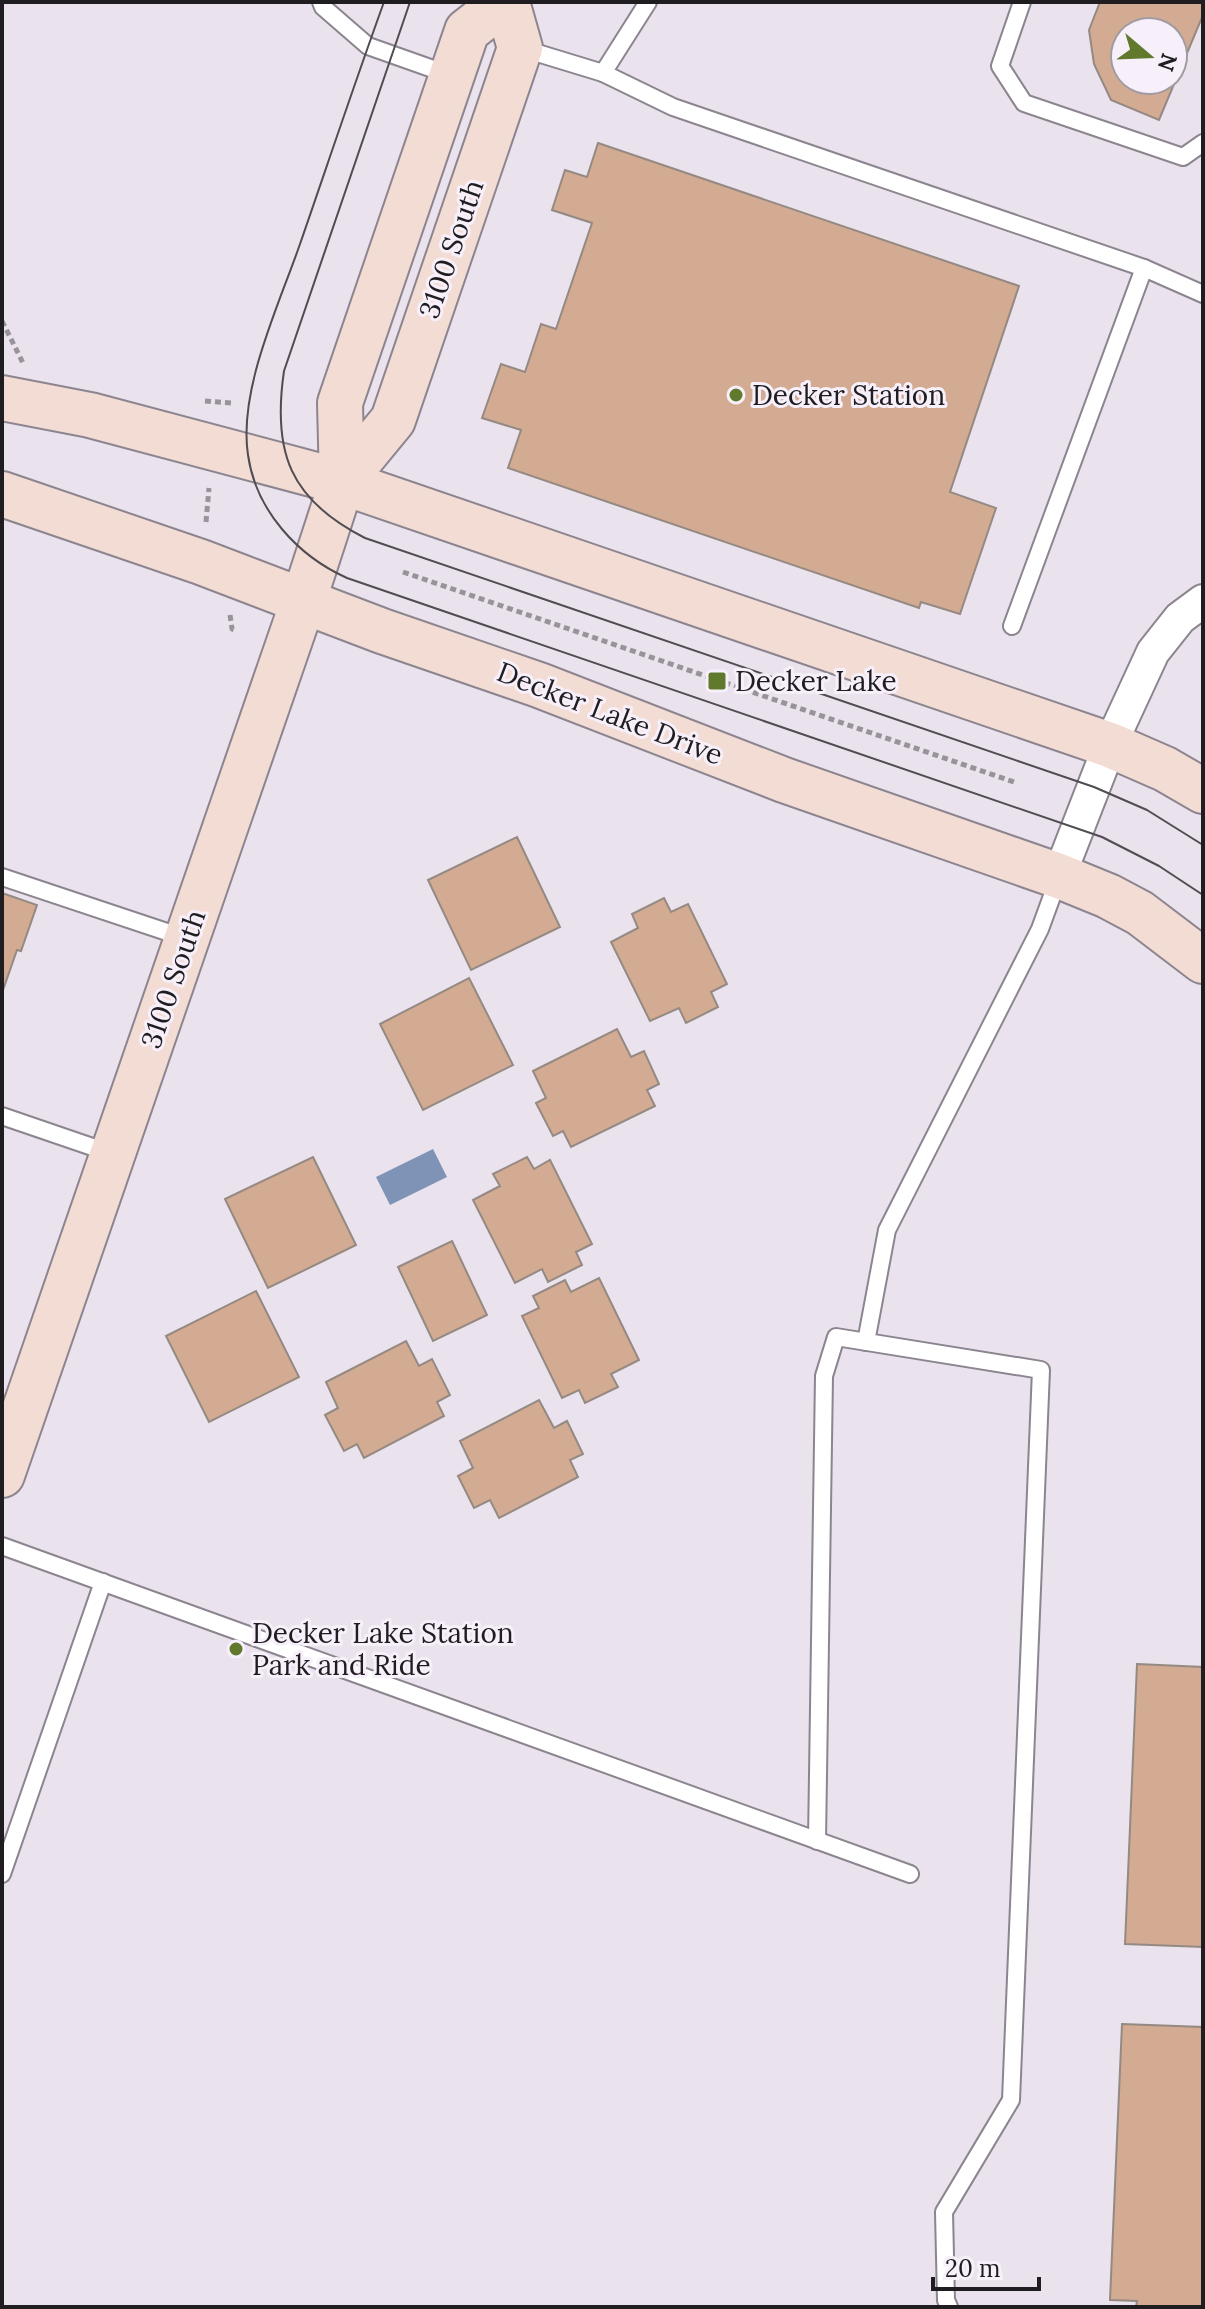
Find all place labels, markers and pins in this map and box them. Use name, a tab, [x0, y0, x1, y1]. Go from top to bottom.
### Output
place label: Decker Station	[752, 377, 945, 413]
marker: Decker Station	[727, 386, 745, 404]
place label: Decker Lake	[735, 663, 897, 699]
marker: Decker Lake	[706, 670, 728, 692]
place label: Decker Lake Station Park and Ride	[252, 1615, 514, 1683]
marker: Decker Lake Station Park and Ride	[227, 1640, 245, 1658]

